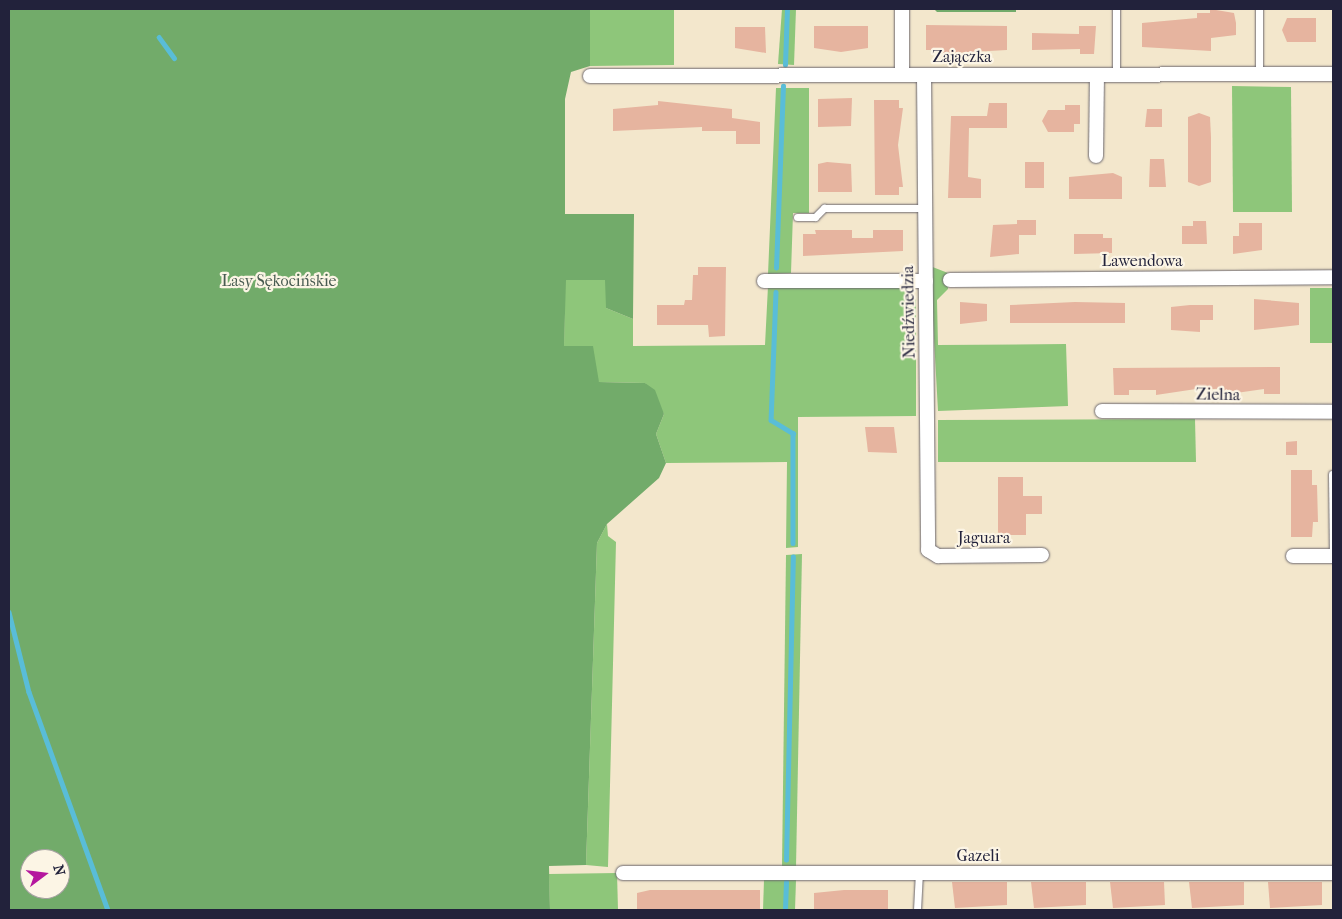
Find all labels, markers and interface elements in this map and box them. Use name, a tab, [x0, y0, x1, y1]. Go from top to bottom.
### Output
street label: Zajączka	[932, 47, 992, 67]
street label: Lawendowa	[1101, 251, 1183, 271]
street label: Niedźwiedzia	[899, 266, 919, 358]
park label: Lasy Sękocińskie	[222, 271, 336, 291]
street label: Zielna	[1196, 385, 1240, 405]
street label: Jaguara	[958, 528, 1010, 548]
street label: Gazeli	[957, 846, 999, 866]
north arrow	[20, 849, 70, 899]
text: N	[49, 863, 69, 878]

